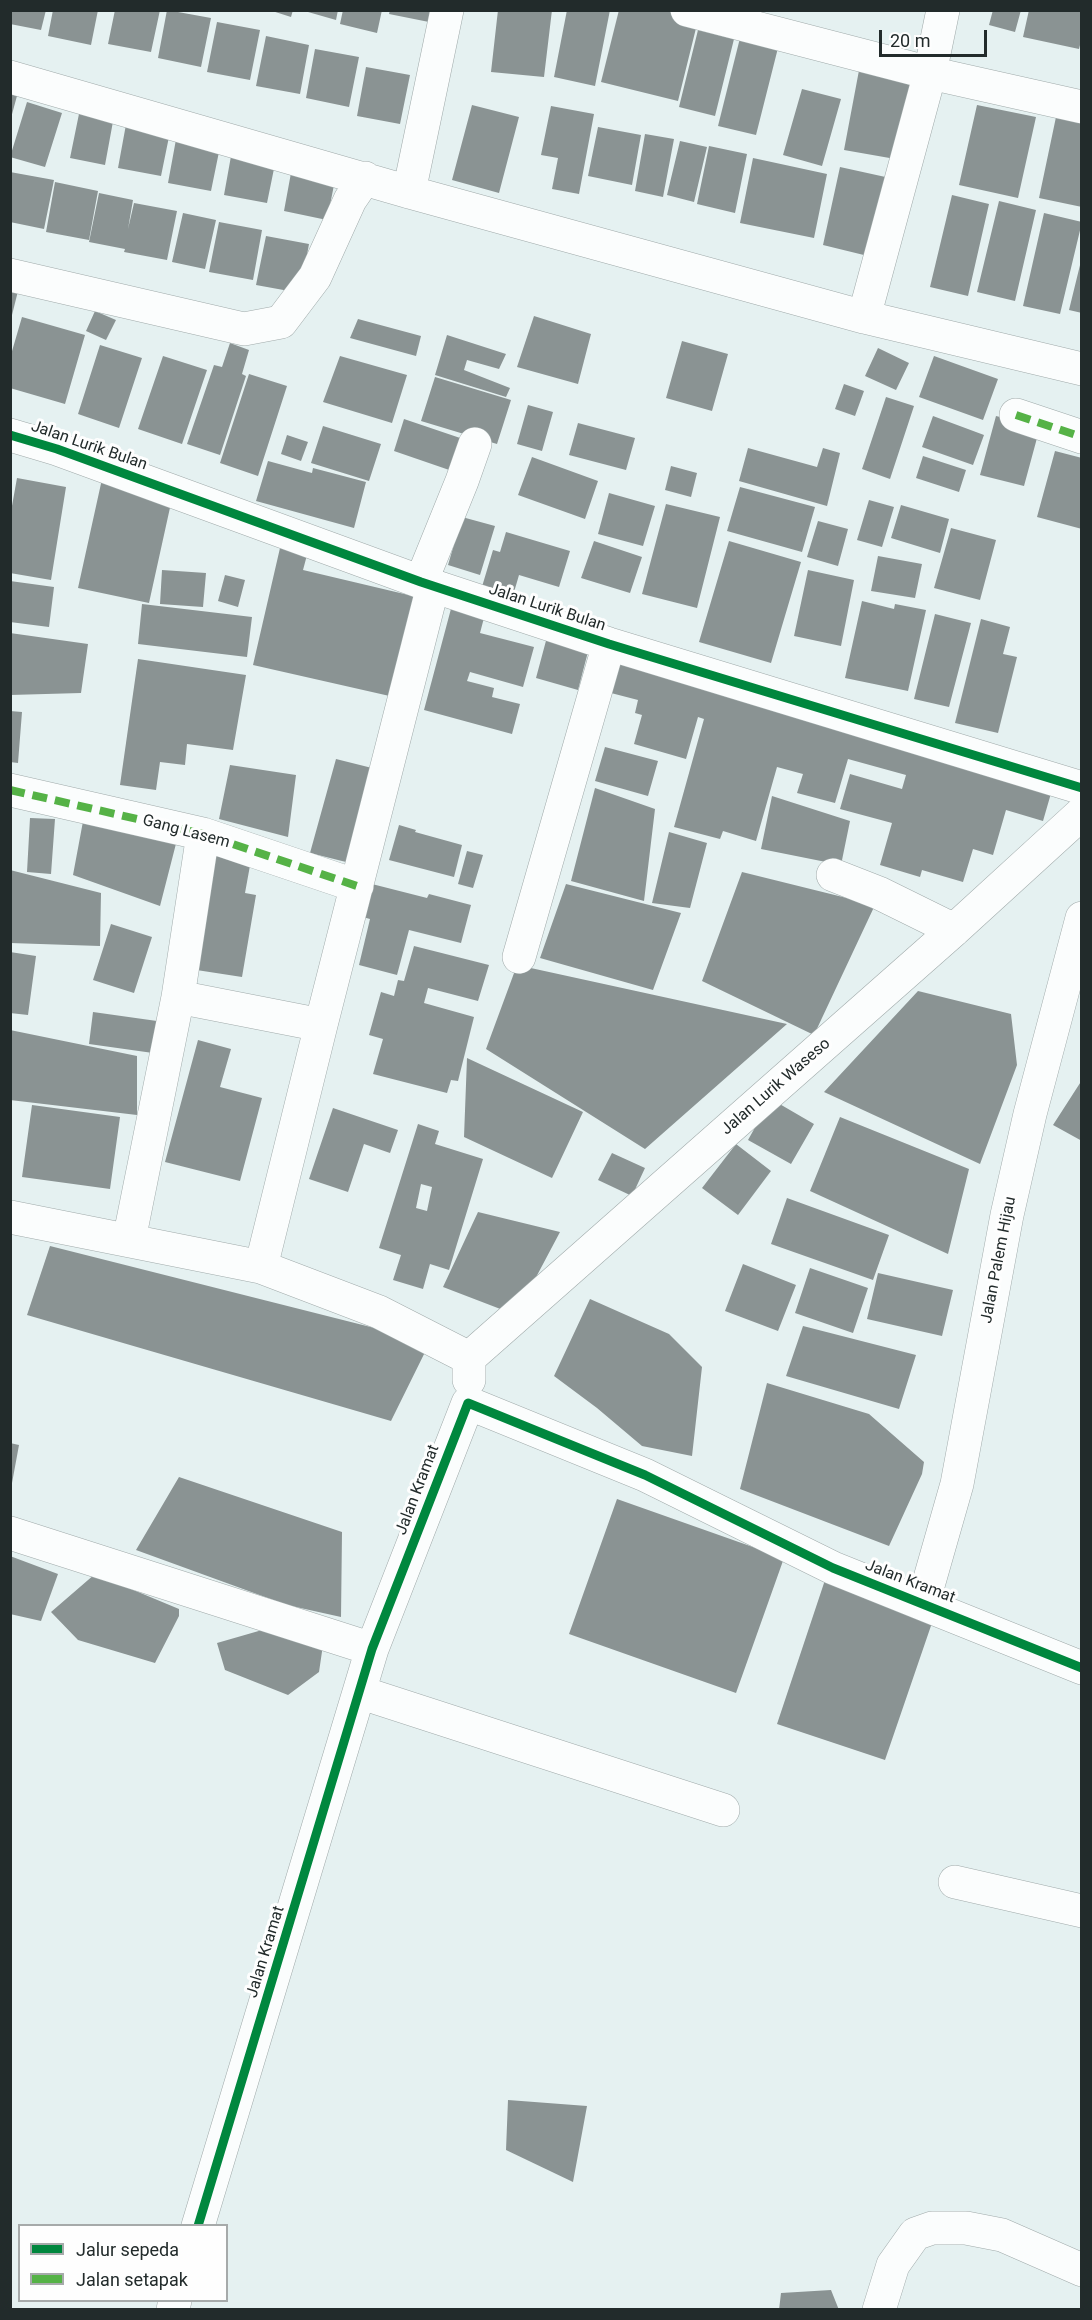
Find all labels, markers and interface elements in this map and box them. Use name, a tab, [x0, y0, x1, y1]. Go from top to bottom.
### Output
scale bar	[882, 18, 990, 56]
text: 20 m	[890, 30, 930, 51]
street label: Jalan Lurik Bulan	[28, 417, 150, 475]
street label: Jalan Lurik Bulan	[486, 580, 608, 636]
street label: Gang Lasem	[140, 811, 232, 853]
street label: Jalan Lurik Waseso	[718, 1034, 834, 1140]
street label: Jalan Palem Hijau	[977, 1195, 1021, 1325]
street label: Jalan Kramat	[392, 1442, 444, 1538]
street label: Jalan Kramat	[862, 1556, 958, 1608]
street label: Jalan Kramat	[243, 1904, 289, 2000]
legend	[18, 2224, 228, 2302]
text: Jalur sepeda	[76, 2239, 179, 2260]
text: Jalan setapak	[76, 2269, 188, 2290]

